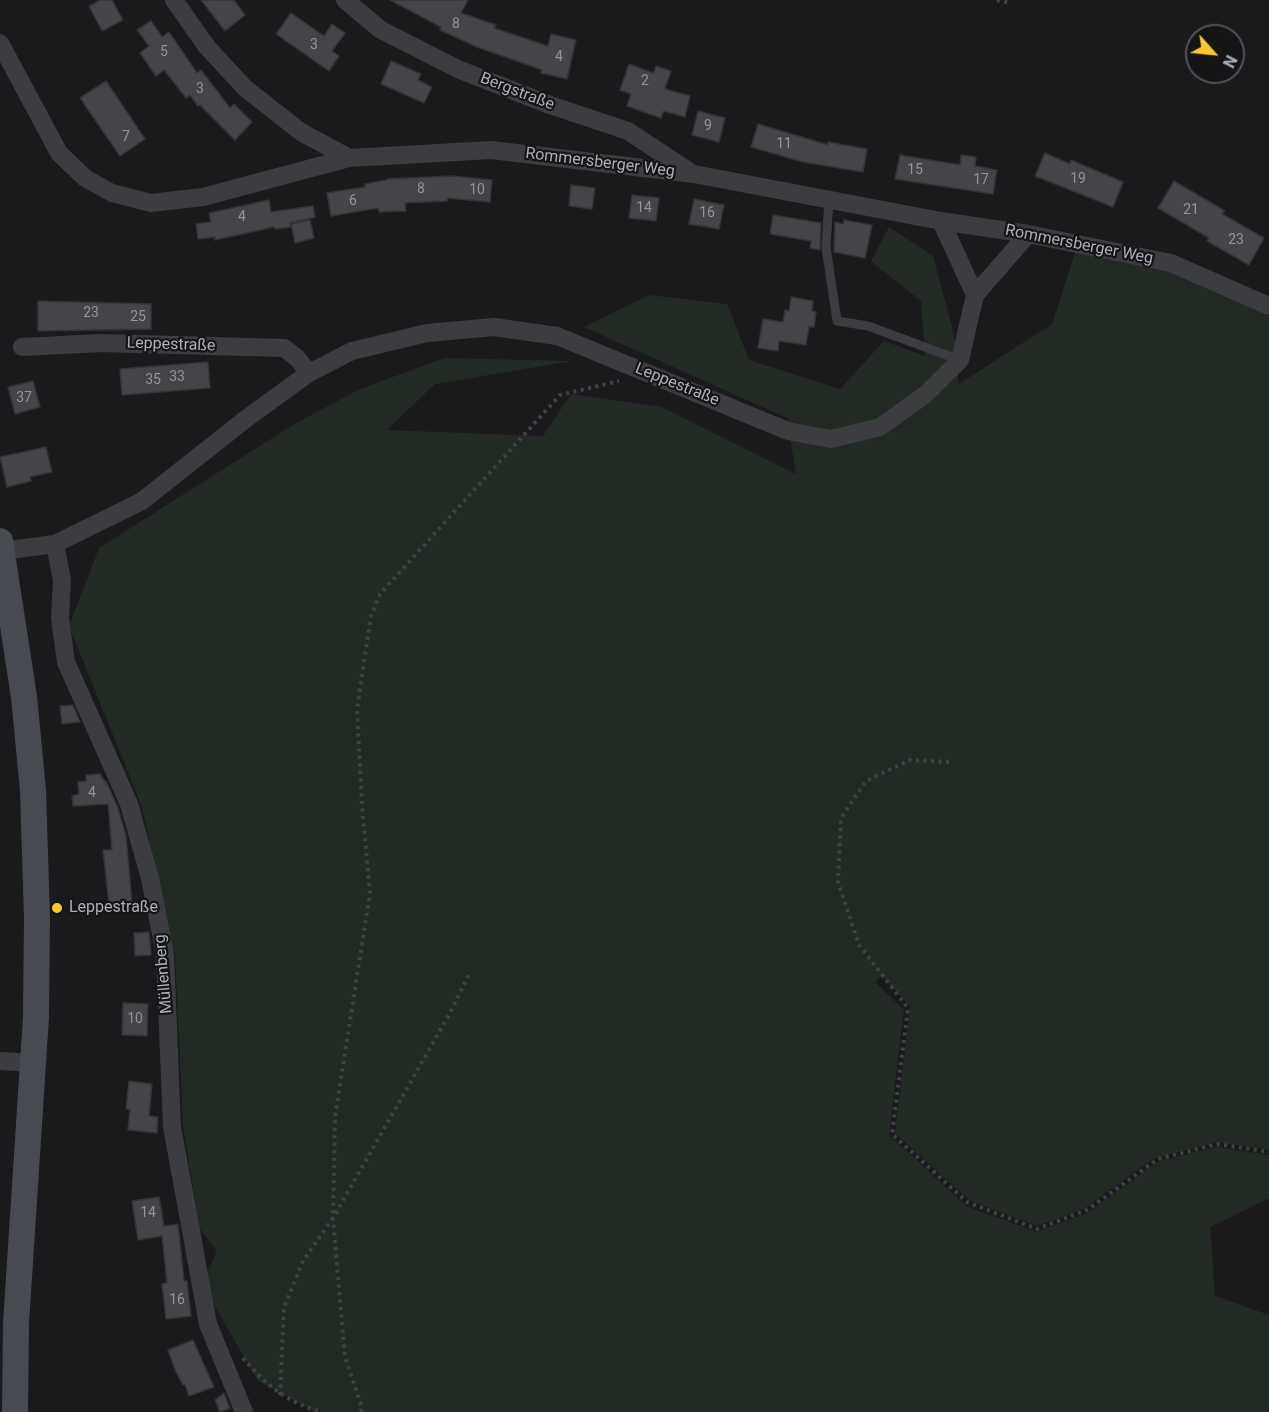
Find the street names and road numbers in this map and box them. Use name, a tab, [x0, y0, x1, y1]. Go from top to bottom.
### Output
street label: Bergstraße	[477, 69, 557, 115]
street label: Rommersberger Weg	[524, 144, 676, 182]
street label: Rommersberger Weg	[1003, 221, 1155, 269]
street label: Leppestraße	[126, 334, 216, 356]
street label: Leppestraße	[632, 359, 722, 411]
street label: Müllenberg	[151, 934, 177, 1014]

